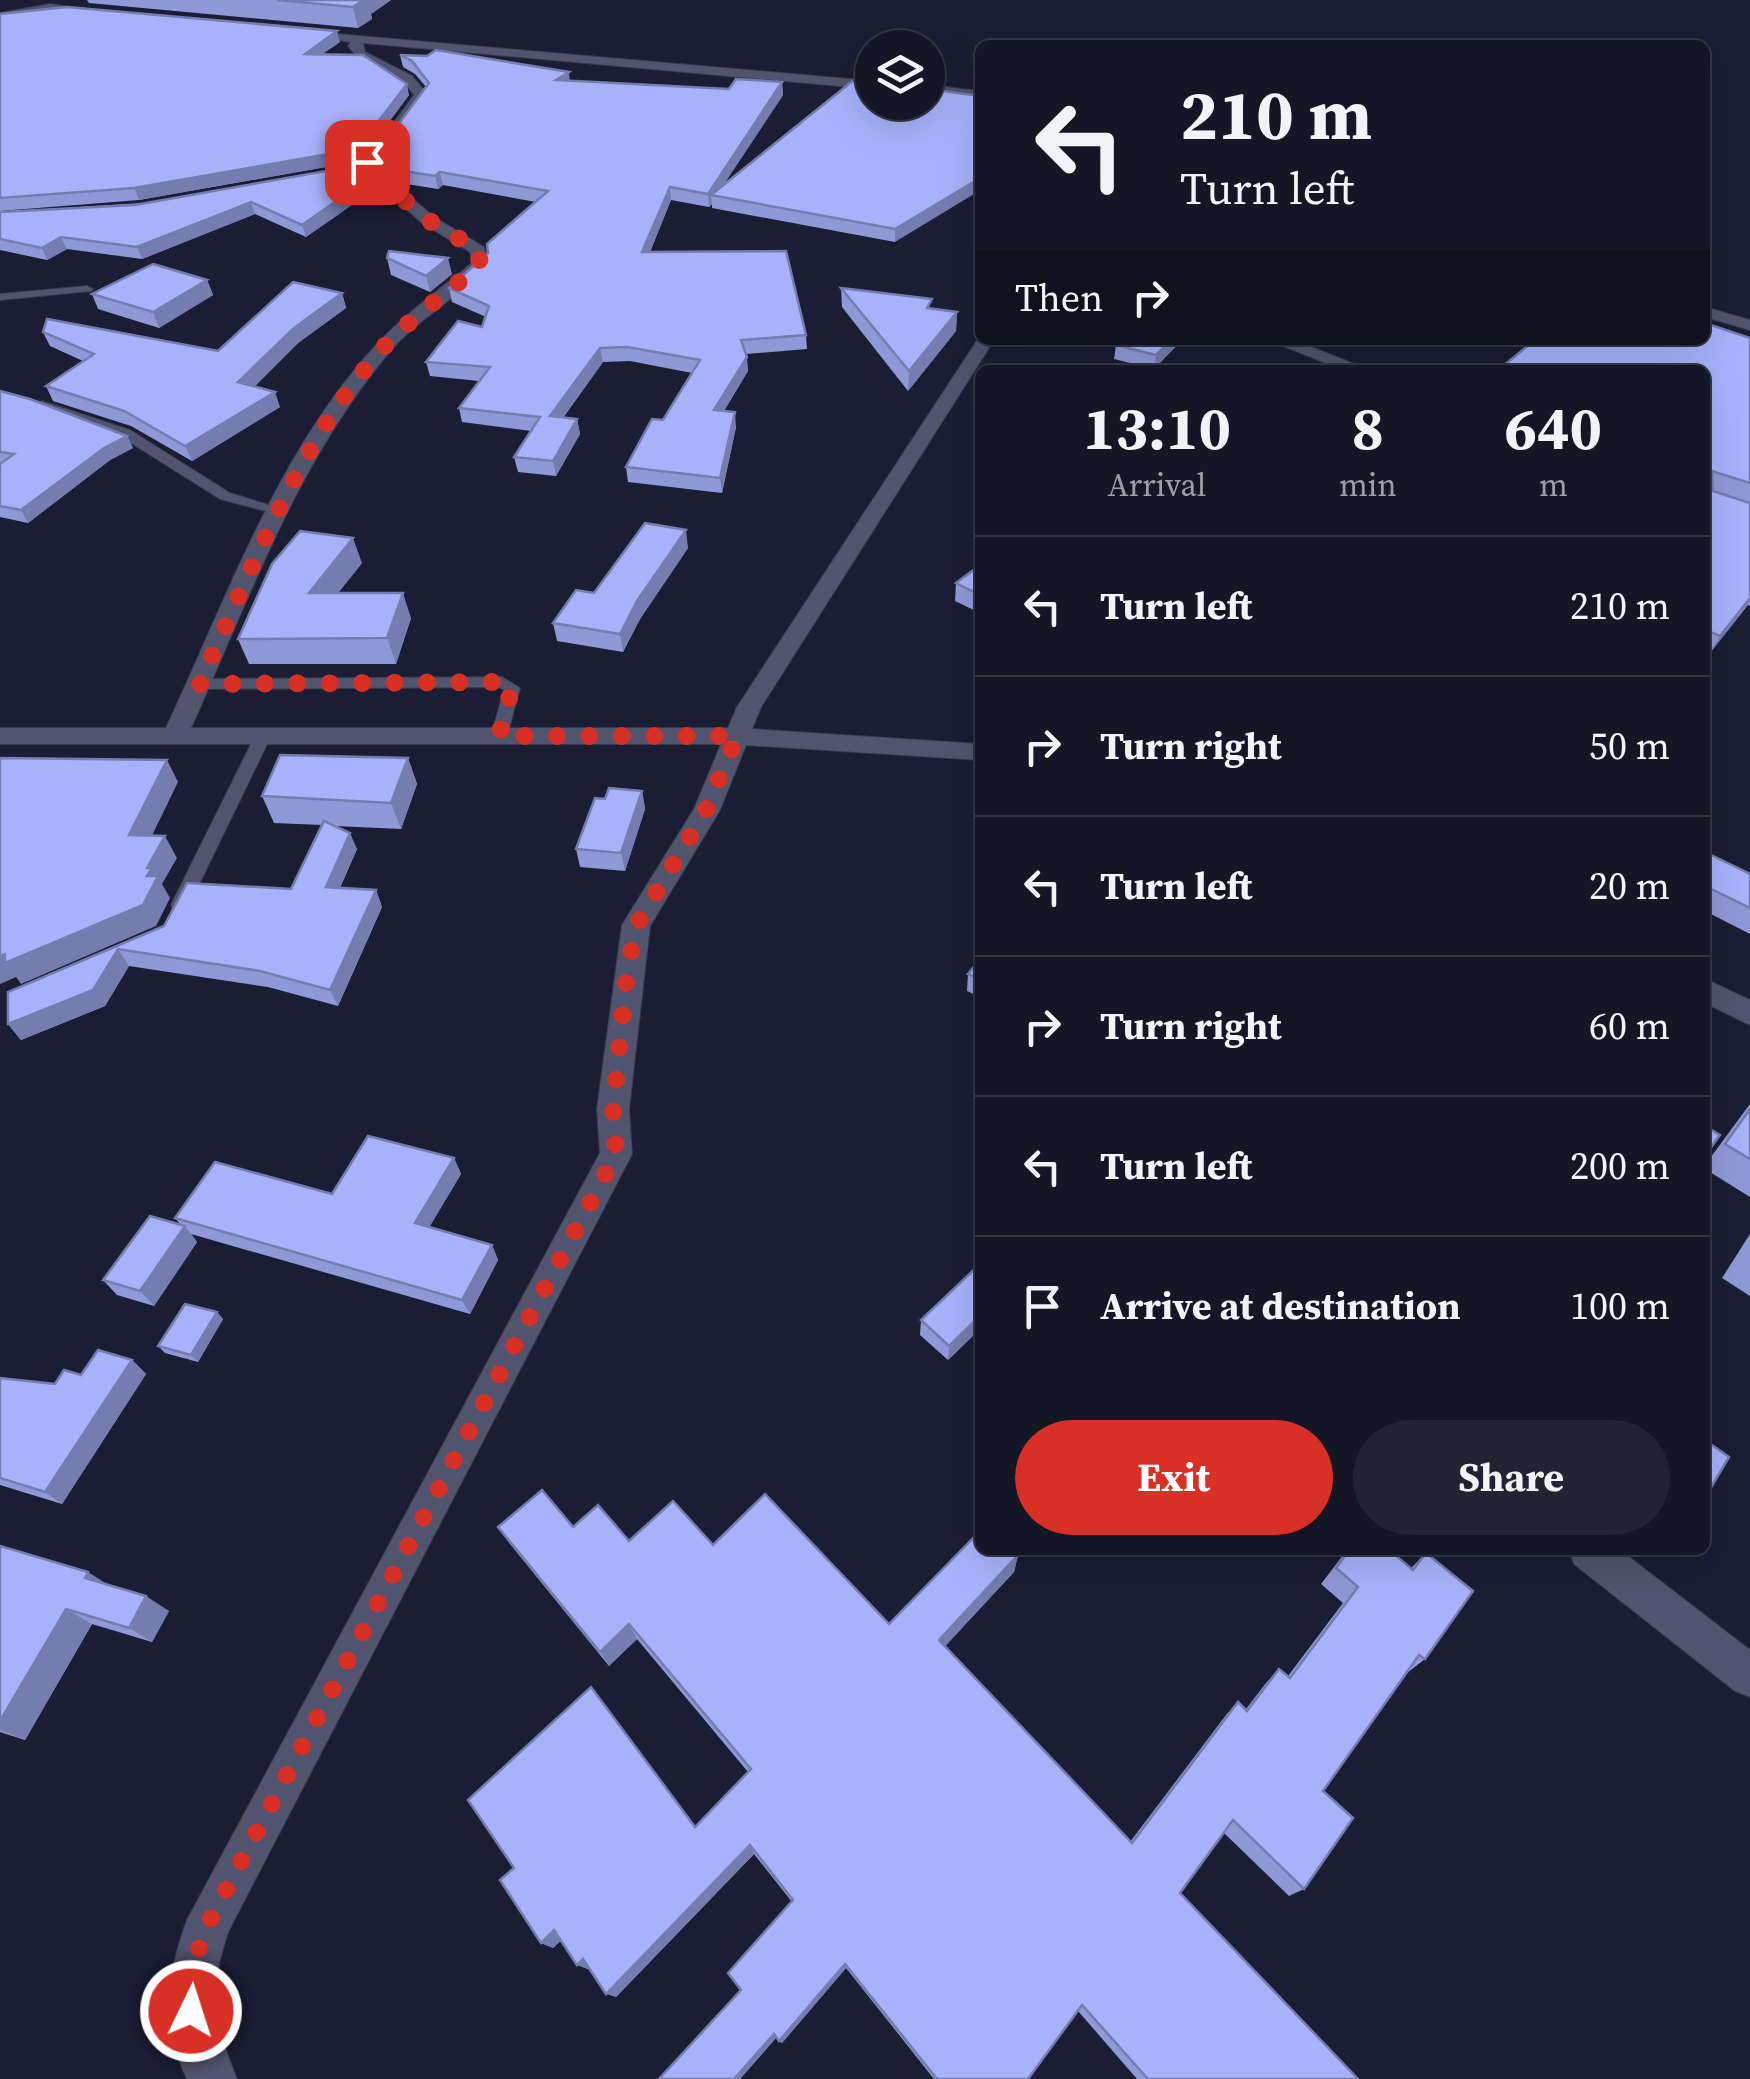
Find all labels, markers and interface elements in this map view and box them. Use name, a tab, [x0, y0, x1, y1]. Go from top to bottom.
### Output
map controls	[855, 30, 945, 120]
button: layers	[855, 30, 945, 120]
text: 210 m	[1180, 66, 1372, 162]
icon: left	[1015, 80, 1145, 210]
pin	[325, 120, 410, 205]
icon: arrive	[340, 135, 395, 190]
text: Turn left	[1180, 157, 1354, 219]
icon: right	[1123, 270, 1178, 325]
text: Then	[1015, 272, 1103, 324]
text: 13:10	[1083, 387, 1231, 469]
text: 8	[1351, 387, 1384, 469]
text: 640	[1505, 387, 1602, 469]
text: Arrival	[1108, 463, 1206, 507]
text: min	[1339, 463, 1397, 507]
text: m	[1539, 463, 1568, 507]
icon: left	[1015, 579, 1070, 634]
text: Turn left	[1100, 580, 1252, 632]
text: 210 m	[1570, 580, 1670, 632]
icon: right	[1015, 719, 1070, 774]
text: Turn right	[1100, 720, 1282, 772]
text: 50 m	[1589, 720, 1670, 772]
icon: left	[1015, 859, 1070, 914]
text: Turn left	[1100, 860, 1252, 912]
text: 20 m	[1589, 860, 1670, 912]
icon: right	[1015, 999, 1070, 1054]
text: Turn right	[1100, 1000, 1282, 1052]
text: 60 m	[1589, 1000, 1670, 1052]
icon: left	[1015, 1139, 1070, 1194]
text: Turn left	[1100, 1140, 1252, 1192]
text: 200 m	[1570, 1140, 1670, 1192]
icon: arrive	[1015, 1279, 1070, 1334]
text: Arrive at destination	[1100, 1280, 1461, 1332]
text: 100 m	[1570, 1280, 1670, 1332]
button: Exit	[1015, 1420, 1333, 1535]
button: Share	[1353, 1420, 1670, 1535]
position arrow	[139, 1959, 243, 2063]

